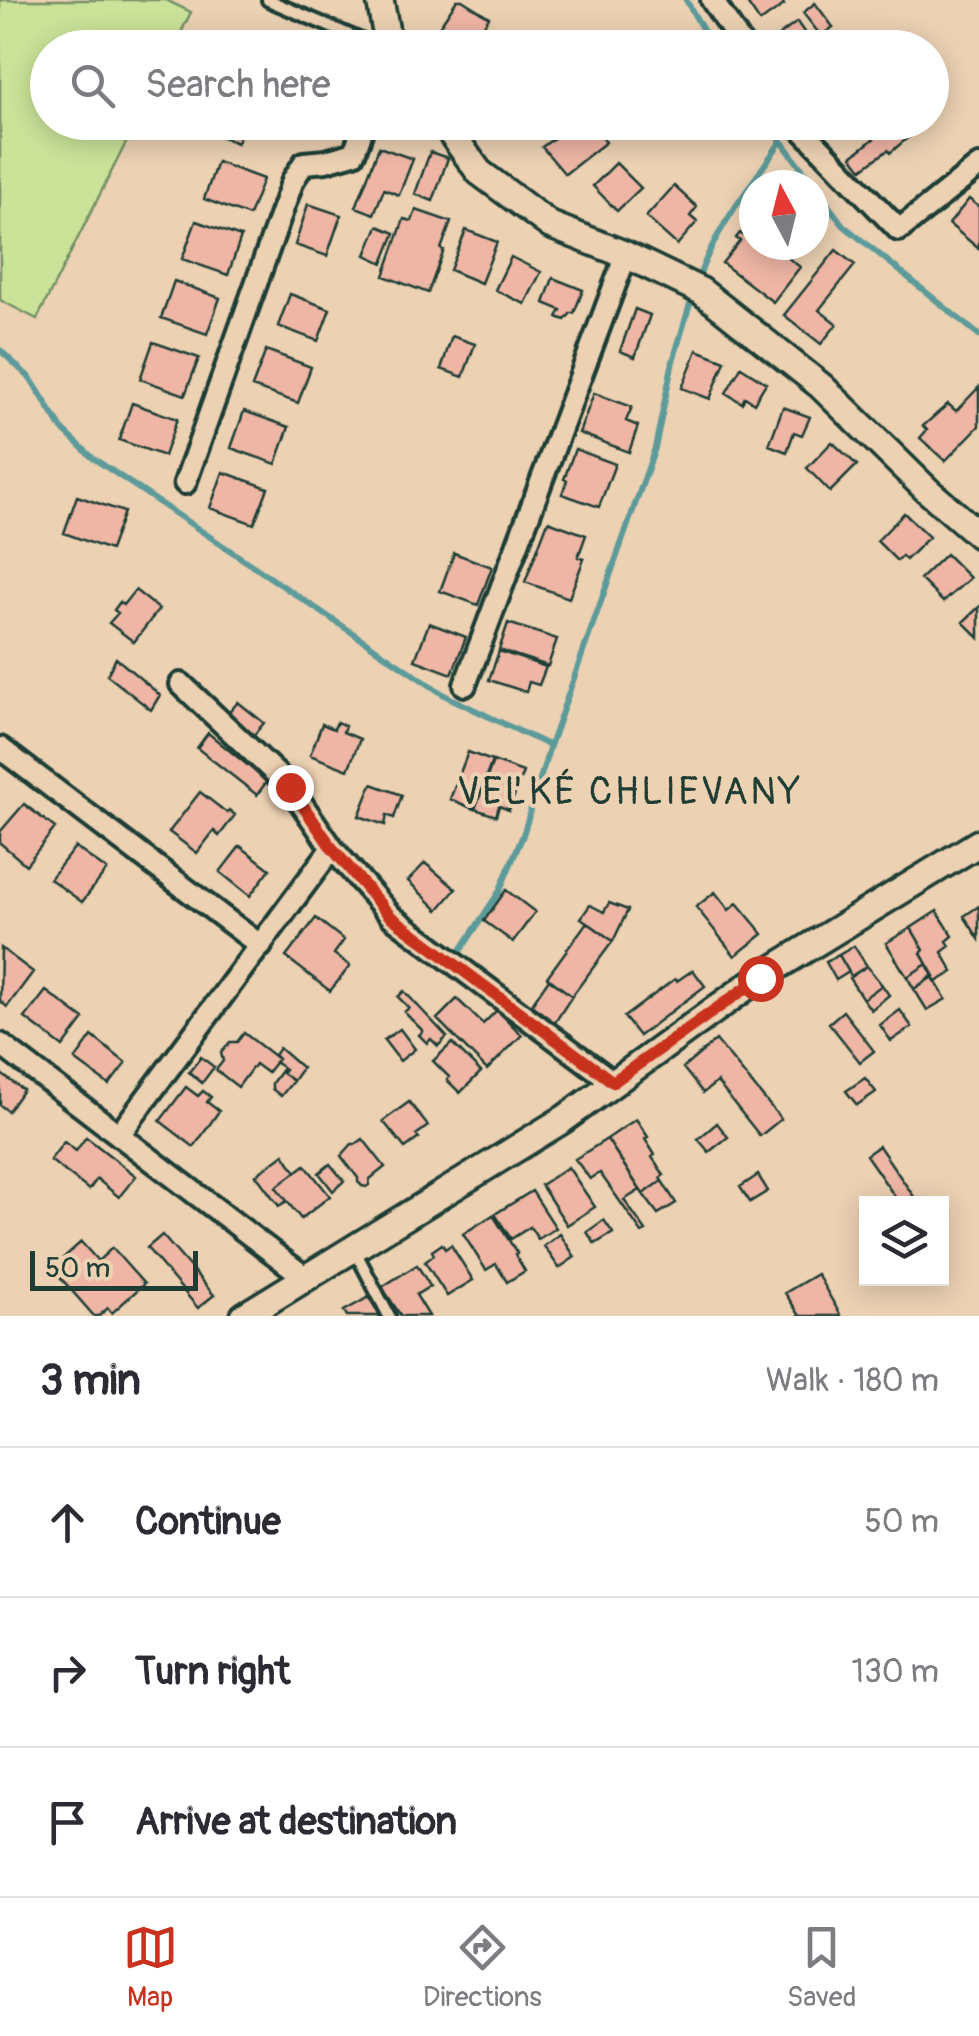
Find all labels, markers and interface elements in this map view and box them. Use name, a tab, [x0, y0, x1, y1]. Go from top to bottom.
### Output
search box	[30, 30, 949, 140]
icon: search	[65, 58, 120, 113]
text: Search here	[145, 61, 331, 109]
north arrow	[739, 170, 829, 260]
route end	[268, 765, 314, 811]
district label: VEĽKÉ CHLIEVANY	[457, 768, 803, 816]
route start	[738, 956, 784, 1002]
map controls	[859, 1196, 949, 1286]
button: layers	[859, 1196, 949, 1286]
scale bar	[30, 1246, 198, 1290]
text: 50 m	[45, 1251, 110, 1286]
text: 3 min	[40, 1355, 141, 1407]
text: Walk · 180 m	[766, 1361, 939, 1401]
icon: ahead	[40, 1495, 95, 1550]
text: Continue	[135, 1498, 281, 1546]
text: 50 m	[864, 1502, 939, 1542]
icon: right	[40, 1645, 95, 1700]
text: Turn right	[135, 1648, 290, 1696]
text: 130 m	[851, 1652, 939, 1692]
icon: arrive	[40, 1795, 95, 1850]
text: Arrive at destination	[135, 1798, 457, 1846]
tab: Map	[123, 1920, 178, 2015]
tab: Directions	[423, 1920, 542, 2015]
tab: Saved	[787, 1920, 856, 2015]

